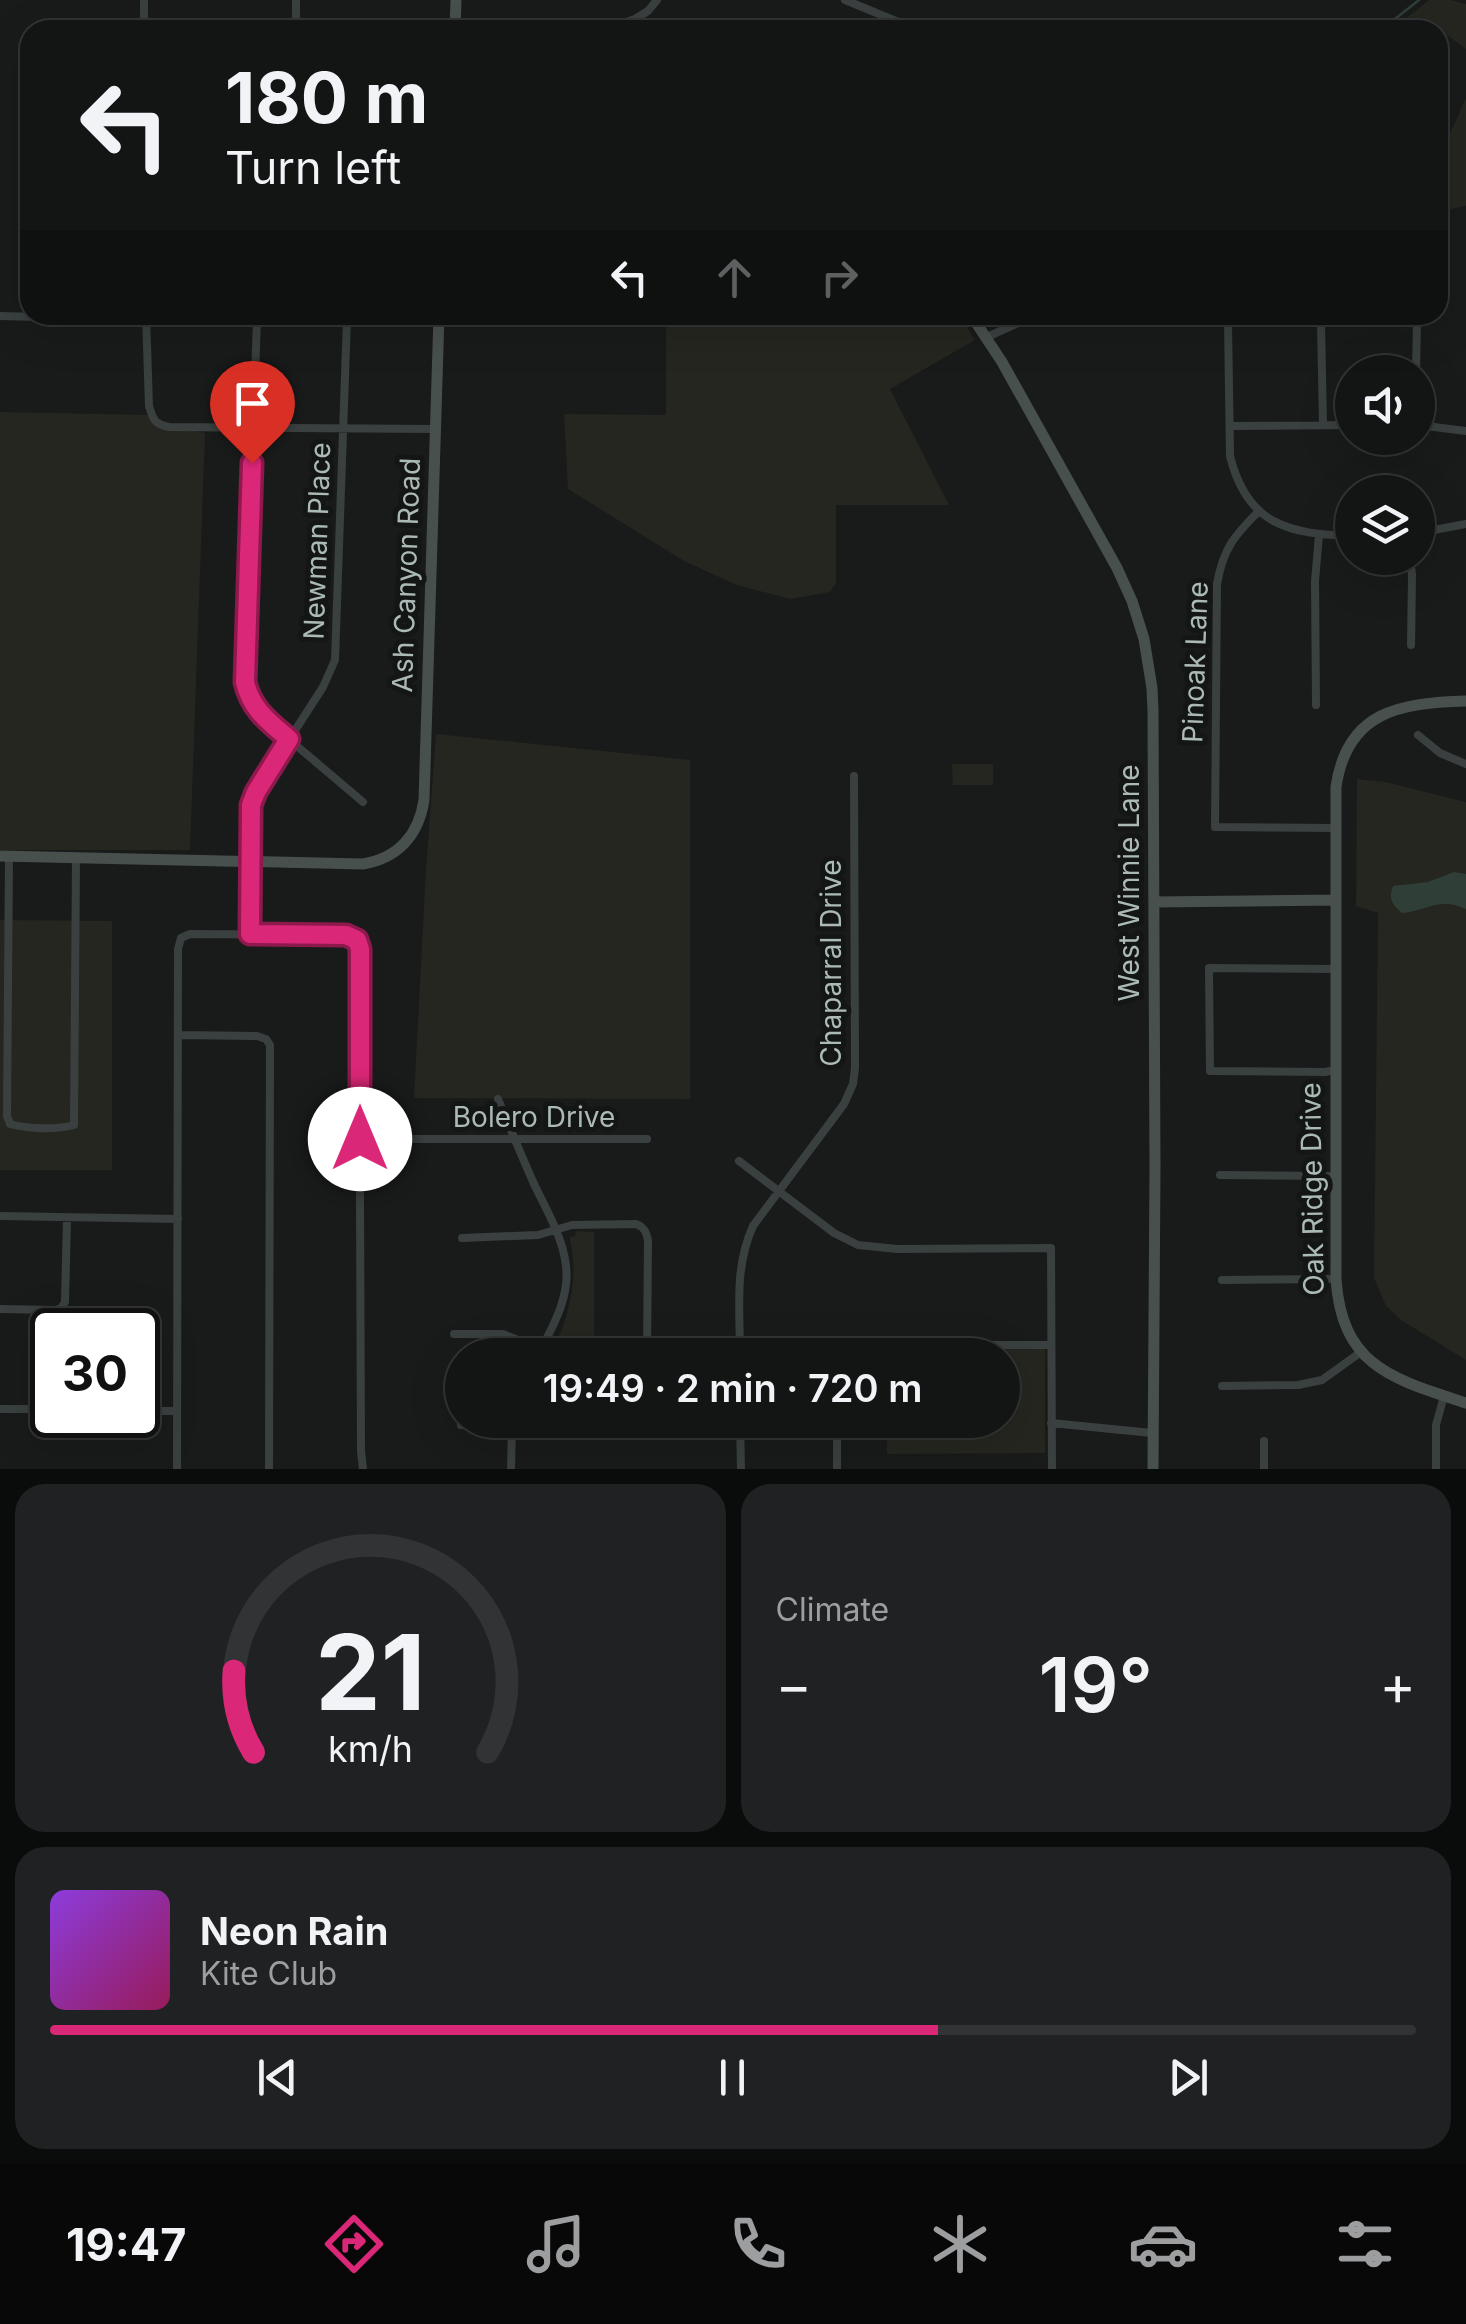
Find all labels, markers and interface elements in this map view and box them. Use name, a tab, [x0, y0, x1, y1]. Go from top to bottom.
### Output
text: 180 m	[225, 55, 428, 140]
icon: left	[60, 60, 190, 190]
text: Turn left	[225, 140, 401, 195]
icon: left	[602, 250, 657, 305]
icon: ahead	[707, 250, 762, 305]
icon: right	[812, 250, 867, 305]
map controls	[1335, 355, 1435, 575]
button: sound	[1335, 355, 1435, 455]
pin	[210, 361, 295, 464]
icon: arrive	[225, 376, 280, 431]
street label: Newman Place	[297, 442, 337, 640]
street label: Ash Canyon Road	[385, 457, 427, 693]
button: layers	[1335, 475, 1435, 575]
street label: Pinoak Lane	[1175, 581, 1215, 743]
street label: West Winnie Lane	[1112, 764, 1146, 1002]
street label: Chaparral Drive	[814, 859, 848, 1067]
street label: Oak Ridge Drive	[1293, 1082, 1331, 1296]
position arrow	[308, 1087, 412, 1191]
street label: Bolero Drive	[453, 1100, 615, 1134]
speed limit sign: 30	[30, 1308, 160, 1438]
text: 19:49 · 2 min · 720 m	[543, 1365, 922, 1411]
text: Climate	[776, 1590, 889, 1629]
text: 21	[315, 1609, 425, 1735]
text: 19°	[1039, 1639, 1153, 1730]
text: −	[776, 1652, 812, 1718]
text: +	[1380, 1652, 1416, 1718]
text: km/h	[328, 1727, 413, 1771]
text: Neon Rain	[200, 1908, 388, 1954]
text: Kite Club	[200, 1954, 337, 1993]
icon: previous	[250, 2050, 305, 2105]
icon: pause	[705, 2050, 760, 2105]
icon: next	[1161, 2050, 1216, 2105]
icon: directions	[319, 2209, 389, 2279]
icon: music	[521, 2209, 591, 2279]
icon: phone	[723, 2209, 793, 2279]
icon: climate	[925, 2209, 995, 2279]
icon: car	[1128, 2209, 1198, 2279]
icon: filters	[1330, 2209, 1400, 2279]
text: 19:47	[66, 2217, 186, 2272]

